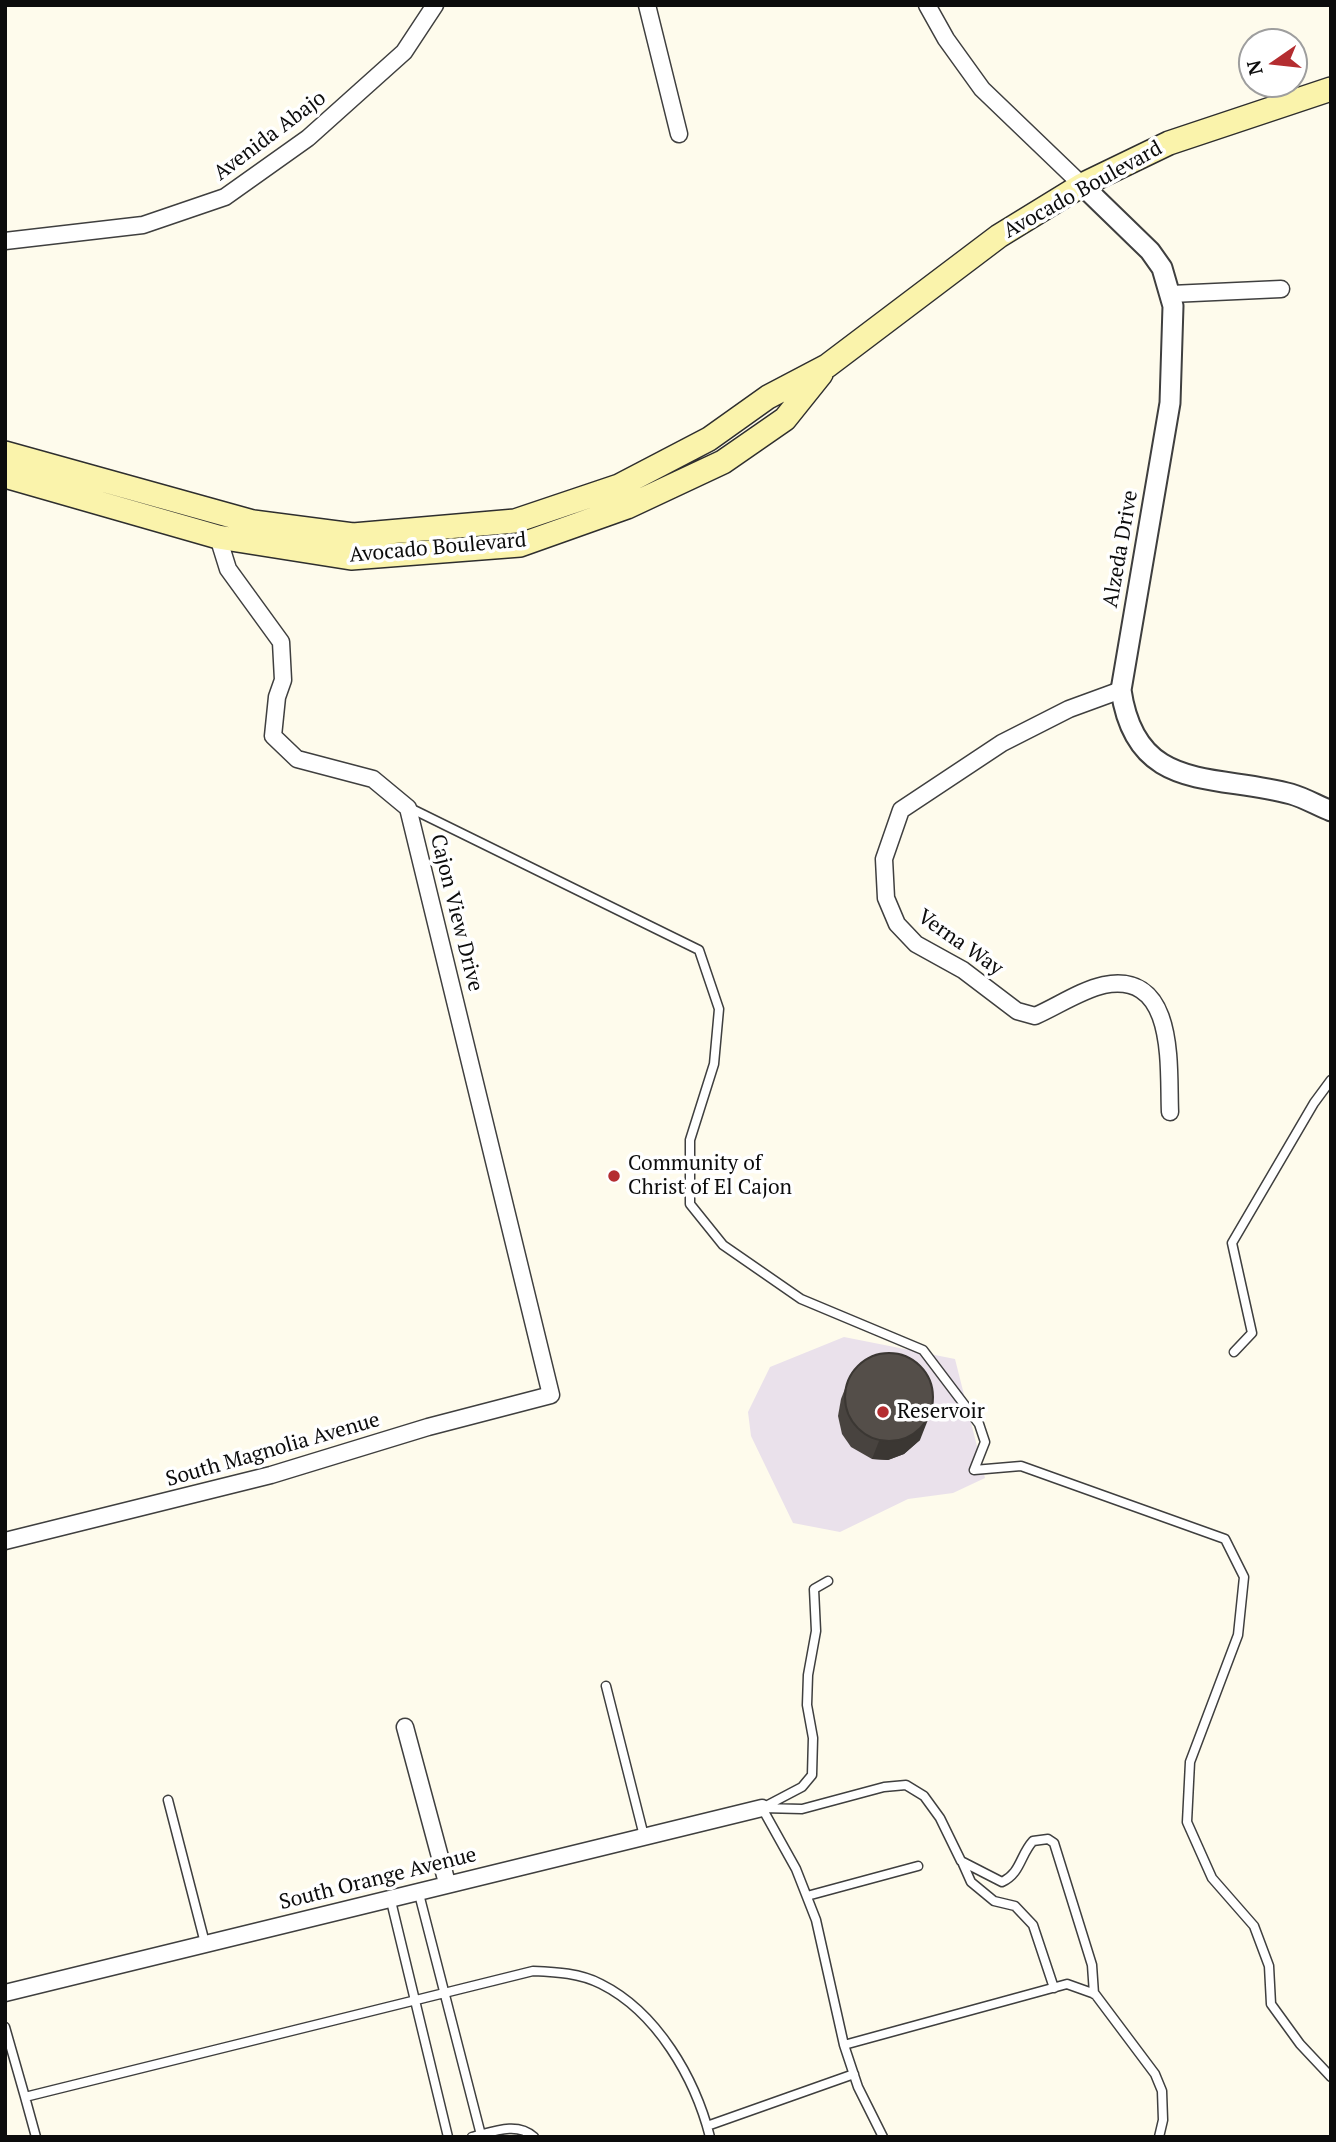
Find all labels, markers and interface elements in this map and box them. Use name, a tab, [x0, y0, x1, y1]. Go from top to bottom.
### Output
north arrow	[1238, 28, 1308, 98]
text: N	[1240, 58, 1268, 78]
street label: Avenida Abajo	[209, 86, 331, 186]
street label: Avocado Boulevard	[999, 136, 1167, 244]
street label: Alzeda Drive	[1098, 488, 1144, 610]
street label: Avocado Boulevard	[348, 528, 528, 568]
street label: Cajon View Drive	[424, 832, 488, 994]
street label: Verna Way	[912, 904, 1008, 982]
place label: Community of Christ of El Cajon	[628, 1151, 792, 1201]
marker: Community of Christ of El Cajon	[606, 1168, 622, 1184]
place label: Reservoir	[897, 1399, 985, 1425]
marker: Reservoir	[875, 1404, 891, 1420]
street label: South Magnolia Avenue	[163, 1407, 383, 1493]
street label: South Orange Avenue	[277, 1842, 479, 1916]

